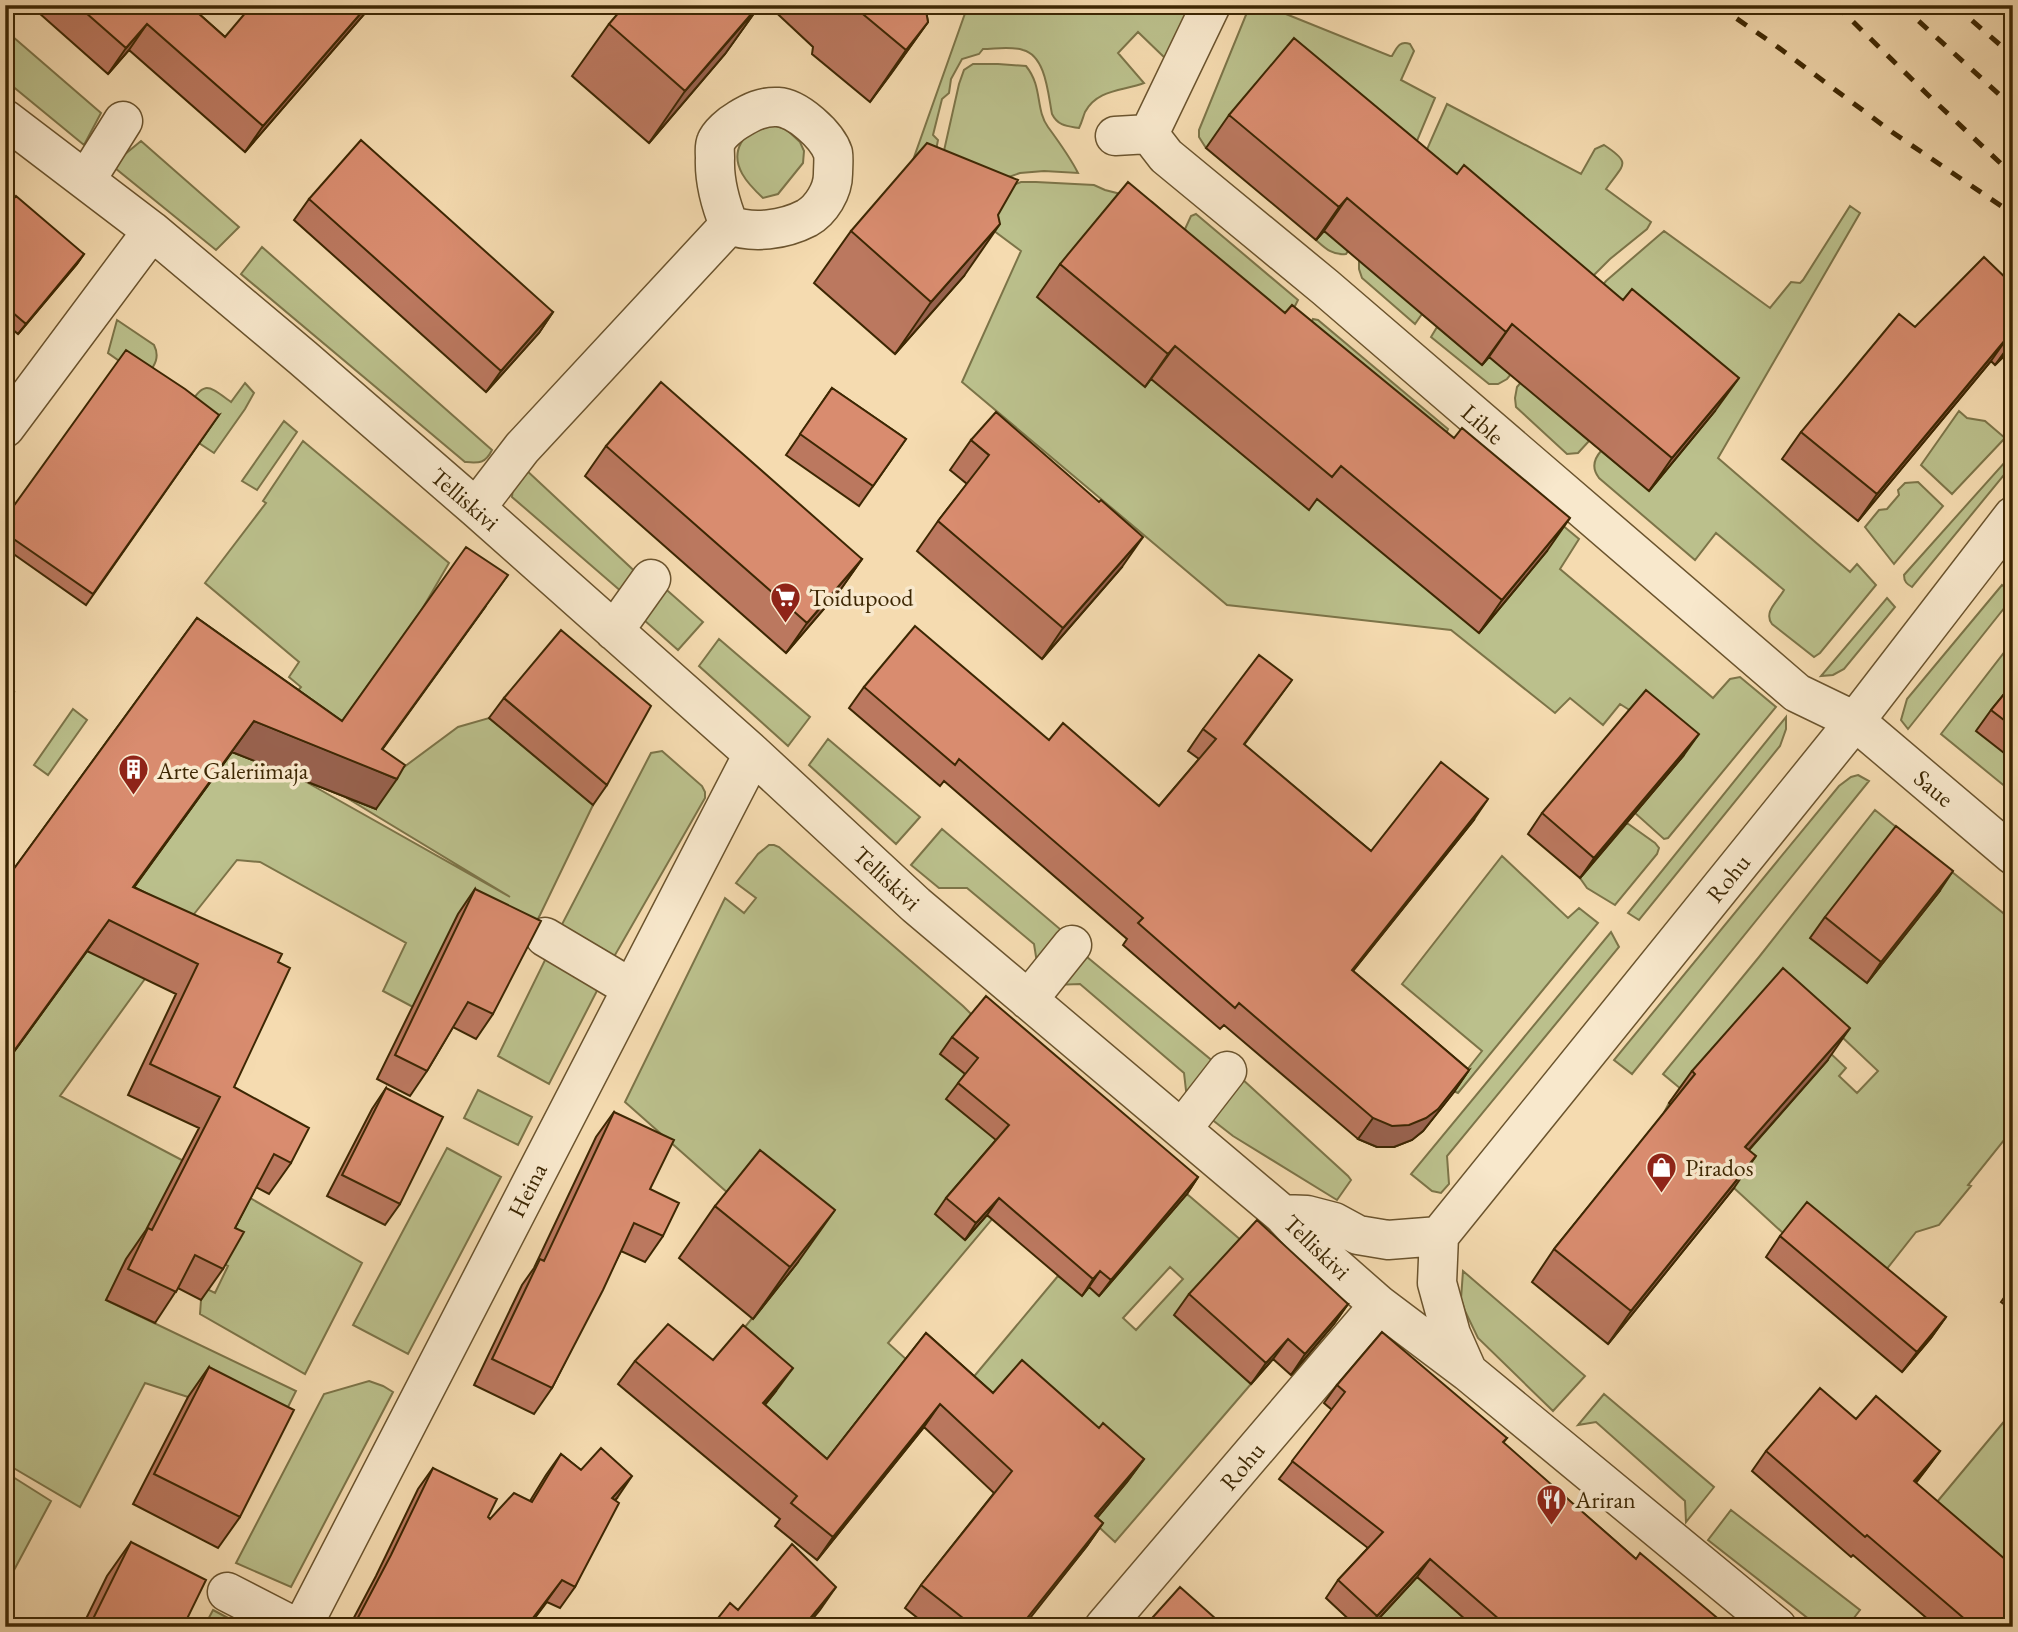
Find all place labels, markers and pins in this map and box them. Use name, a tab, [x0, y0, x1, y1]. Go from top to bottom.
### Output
supermarket icon: Toidupood	[769, 580, 803, 624]
place label: Toidupood	[809, 582, 914, 613]
building icon: Arte Galeriimaja	[117, 753, 151, 797]
place label: Arte Galeriimaja	[156, 755, 309, 786]
shop icon: Pirados	[1645, 1150, 1679, 1194]
place label: Pirados	[1685, 1152, 1754, 1183]
restaurant icon: Ariran	[1535, 1482, 1569, 1526]
place label: Ariran	[1574, 1484, 1636, 1515]

